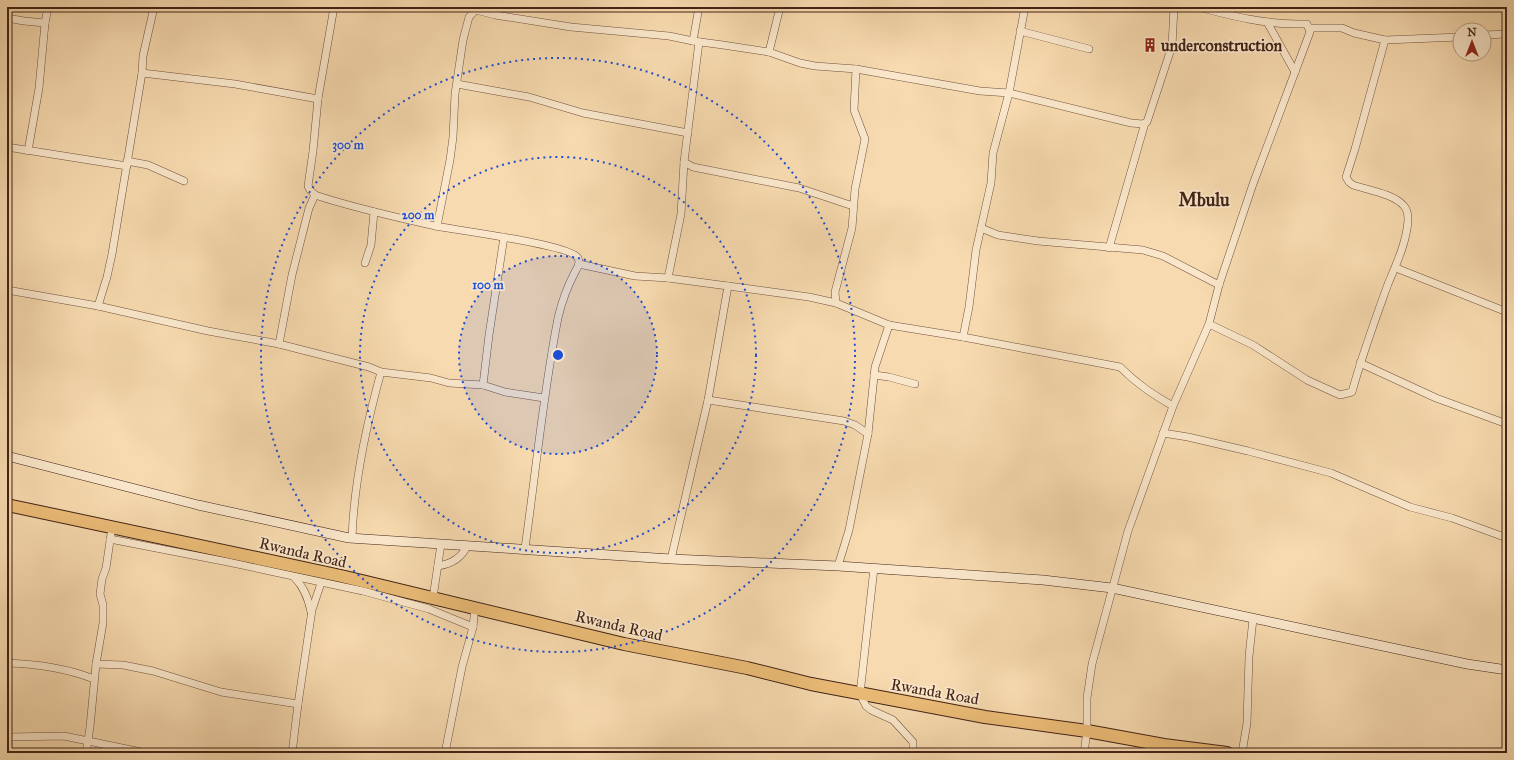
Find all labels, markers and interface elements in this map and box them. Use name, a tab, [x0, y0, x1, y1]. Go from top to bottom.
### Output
north arrow	[1452, 22, 1492, 62]
text: N	[1467, 26, 1477, 39]
place label: underconstruction	[1160, 36, 1282, 55]
building icon: underconstruction	[1142, 37, 1158, 53]
text: 300 m	[332, 138, 365, 153]
district label: Mbulu	[1178, 189, 1230, 211]
text: 200 m	[402, 208, 435, 222]
text: 100 m	[472, 278, 505, 292]
centre of rings	[551, 348, 565, 362]
street label: Rwanda Road	[257, 533, 348, 572]
street label: Rwanda Road	[573, 606, 664, 645]
street label: Rwanda Road	[889, 674, 980, 709]

